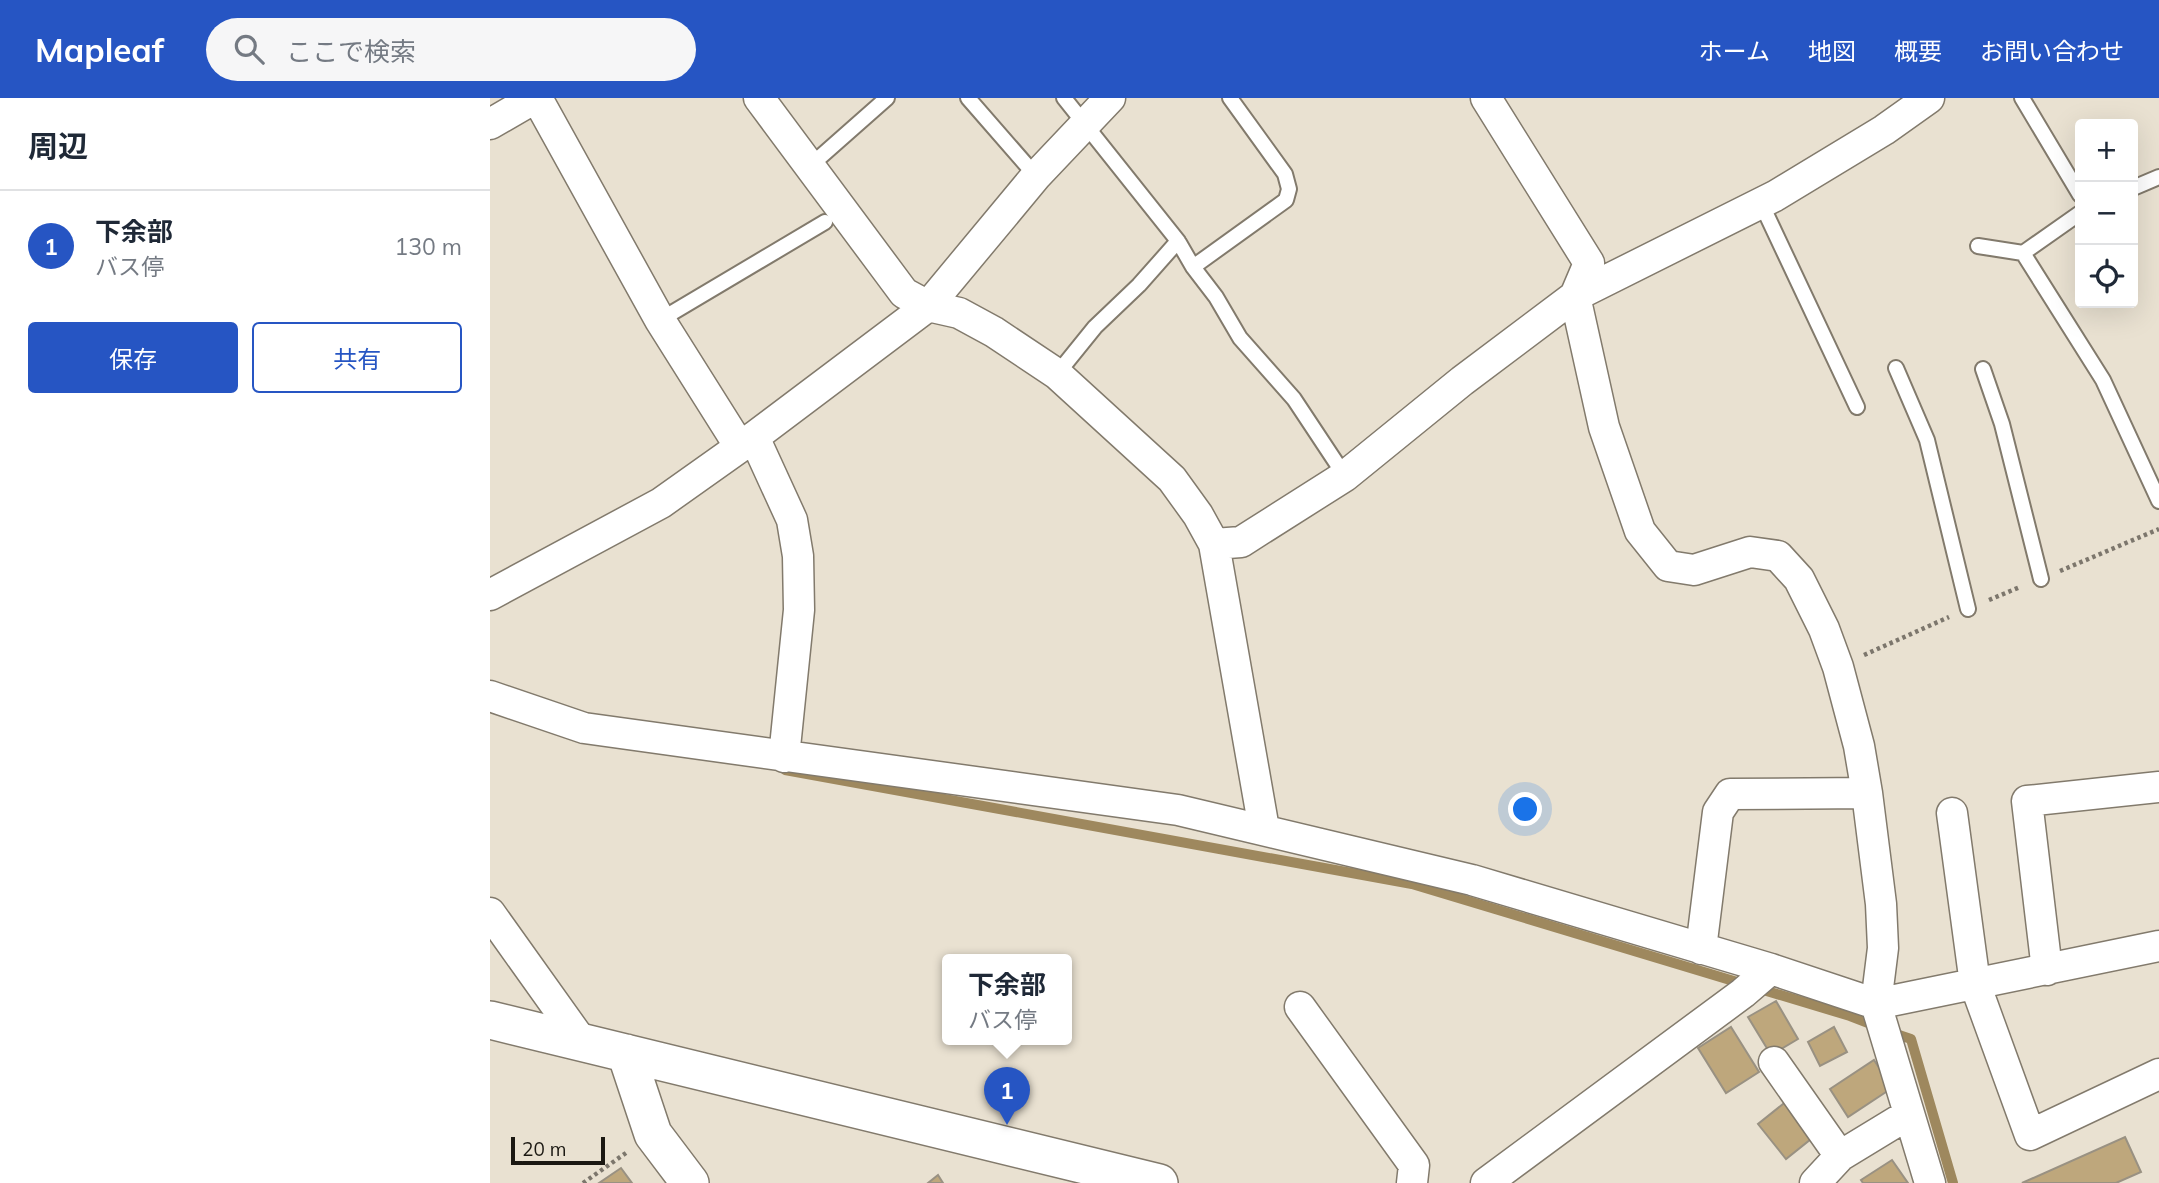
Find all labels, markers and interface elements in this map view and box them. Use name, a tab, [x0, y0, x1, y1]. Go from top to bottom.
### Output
search box	[206, 18, 696, 81]
text: Mapleaf	[35, 29, 164, 70]
icon: search	[230, 30, 268, 68]
text: ここで検索	[286, 35, 416, 68]
text: ホーム	[1699, 36, 1770, 66]
text: 地図	[1808, 36, 1856, 66]
text: 概要	[1894, 36, 1942, 66]
text: お問い合わせ	[1980, 36, 2124, 66]
map controls	[2075, 119, 2138, 308]
button: +	[2075, 119, 2138, 182]
text: 周辺	[28, 127, 88, 165]
button: −	[2075, 182, 2138, 245]
text: 下余部	[95, 215, 173, 248]
text: 1	[44, 232, 58, 261]
text: 130 m	[394, 232, 462, 261]
button: locate	[2075, 245, 2138, 308]
text: バス停	[95, 252, 164, 281]
button: 保存	[28, 322, 238, 393]
button: 共有	[252, 322, 462, 393]
your location	[1508, 792, 1542, 826]
popup	[942, 954, 1072, 1045]
text: 下余部	[968, 968, 1046, 1001]
text: バス停	[968, 1005, 1037, 1034]
pin: 1	[984, 1067, 1030, 1125]
scale bar	[511, 1134, 606, 1166]
text: 20 m	[522, 1137, 566, 1161]

